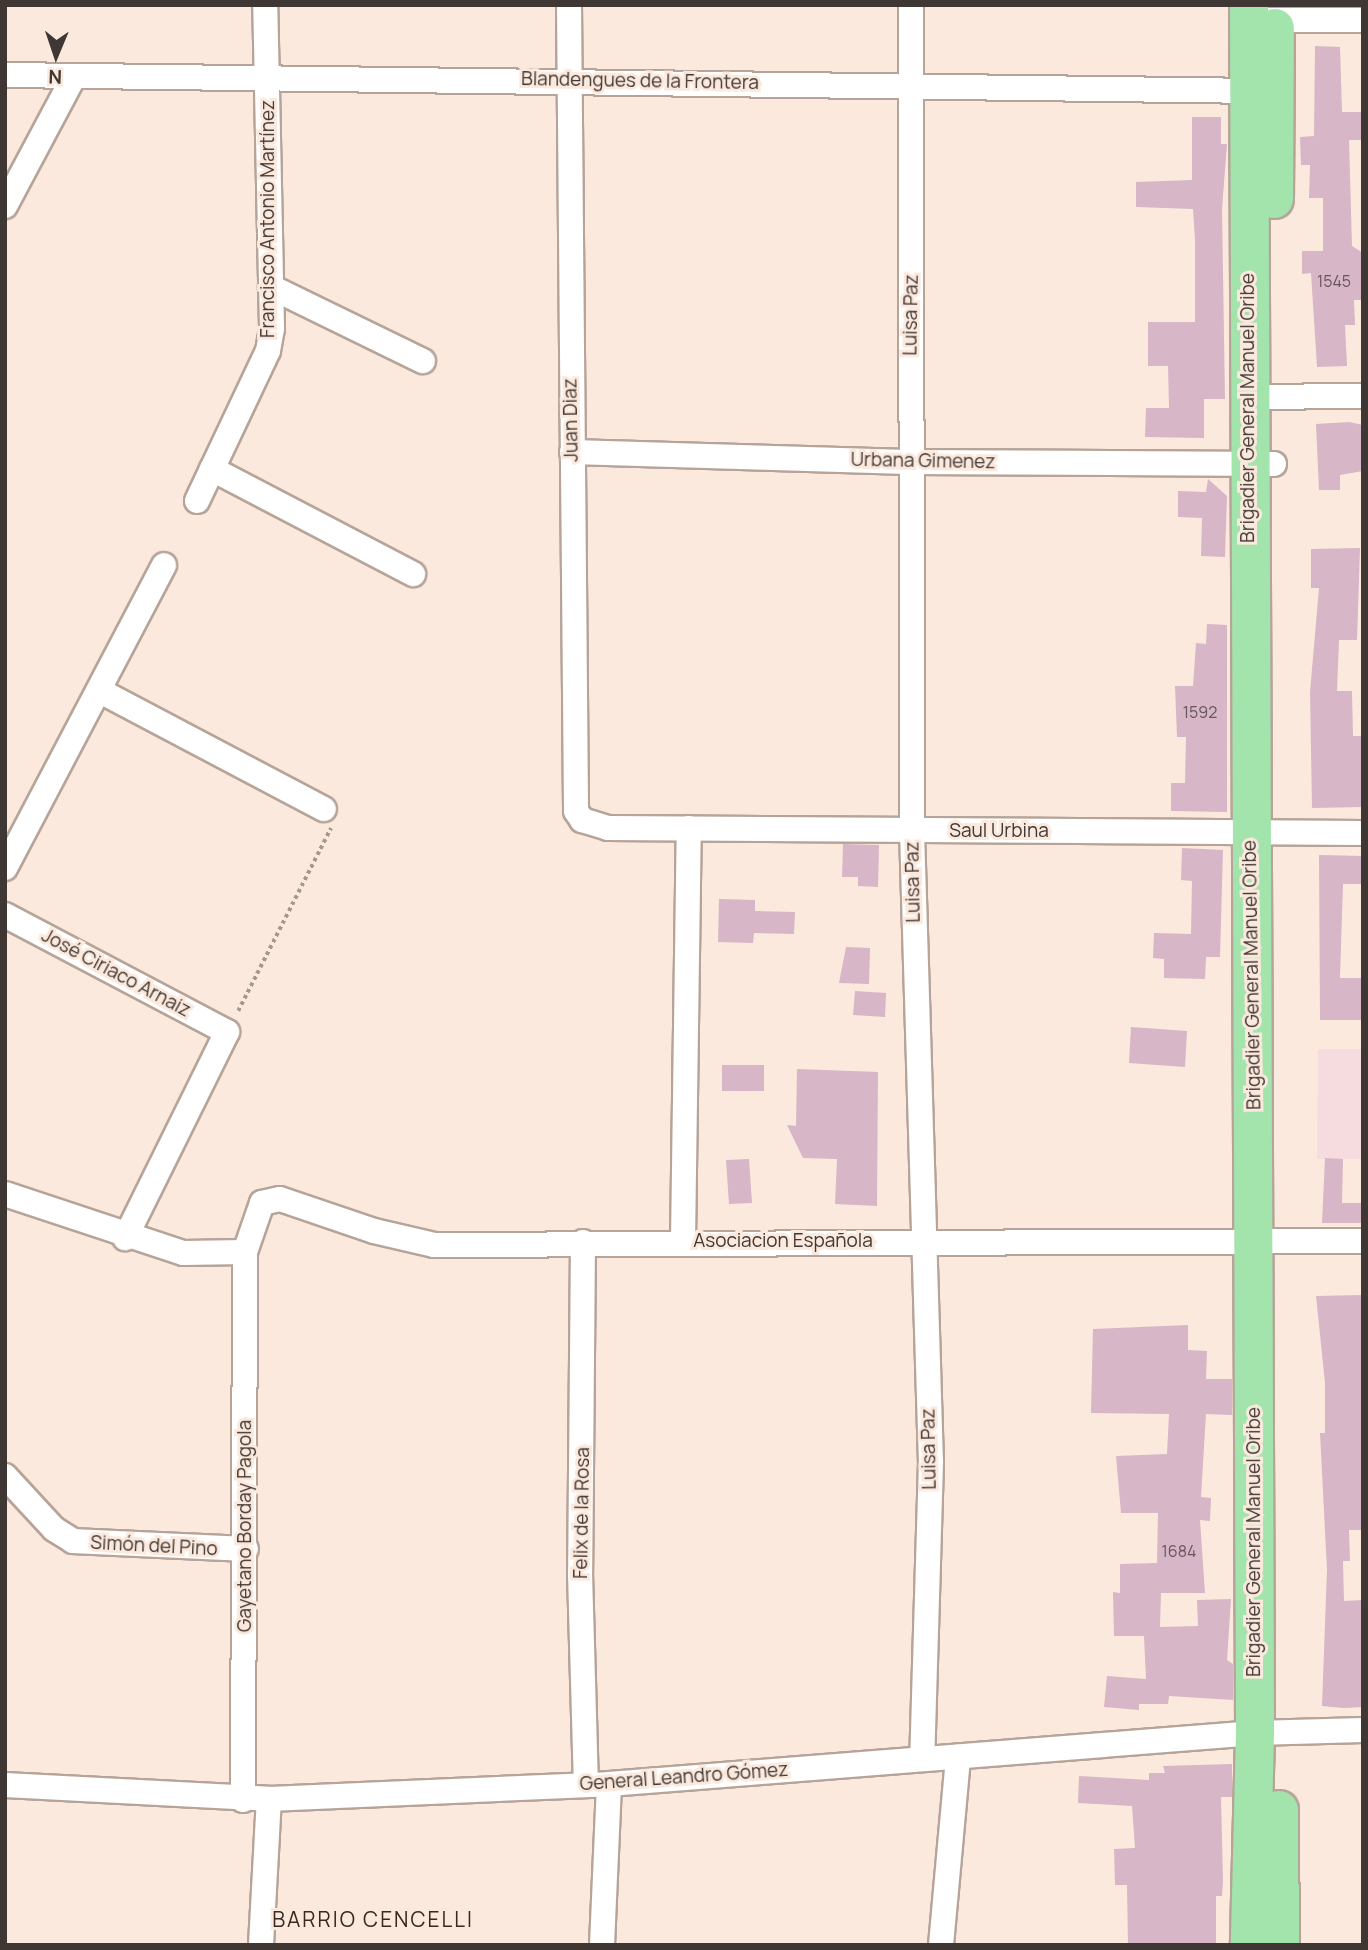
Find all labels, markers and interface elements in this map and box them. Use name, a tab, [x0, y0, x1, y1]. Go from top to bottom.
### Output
north arrow	[21, 21, 91, 91]
text: N	[48, 64, 63, 90]
street label: Blandengues de la Frontera	[521, 68, 759, 94]
street label: Francisco Antonio Martínez	[257, 100, 279, 338]
house number: 1545	[1317, 271, 1351, 291]
street label: Brigadier General Manuel Oribe	[1237, 273, 1259, 543]
street label: Luisa Paz	[899, 274, 923, 356]
street label: Juan Diaz	[559, 378, 583, 462]
street label: Urbana Gimenez	[850, 448, 996, 474]
house number: 1592	[1183, 702, 1217, 722]
street label: Saul Urbina	[949, 820, 1049, 842]
street label: Brigadier General Manuel Oribe	[1238, 840, 1266, 1110]
street label: Luisa Paz	[901, 841, 925, 923]
street label: José Ciriaco Arnaiz	[38, 924, 194, 1022]
street label: Asociacion Española	[693, 1230, 873, 1252]
street label: Brigadier General Manuel Oribe	[1243, 1407, 1265, 1677]
street label: Luisa Paz	[917, 1408, 941, 1490]
street label: Gayetano Borday Pagola	[234, 1420, 256, 1632]
street label: Felix de la Rosa	[569, 1447, 595, 1579]
street label: Simón del Pino	[90, 1531, 218, 1561]
house number: 1684	[1162, 1541, 1196, 1561]
street label: General Leandro Gómez	[579, 1758, 789, 1796]
district label: BARRIO CENCELLI	[274, 1906, 472, 1932]

